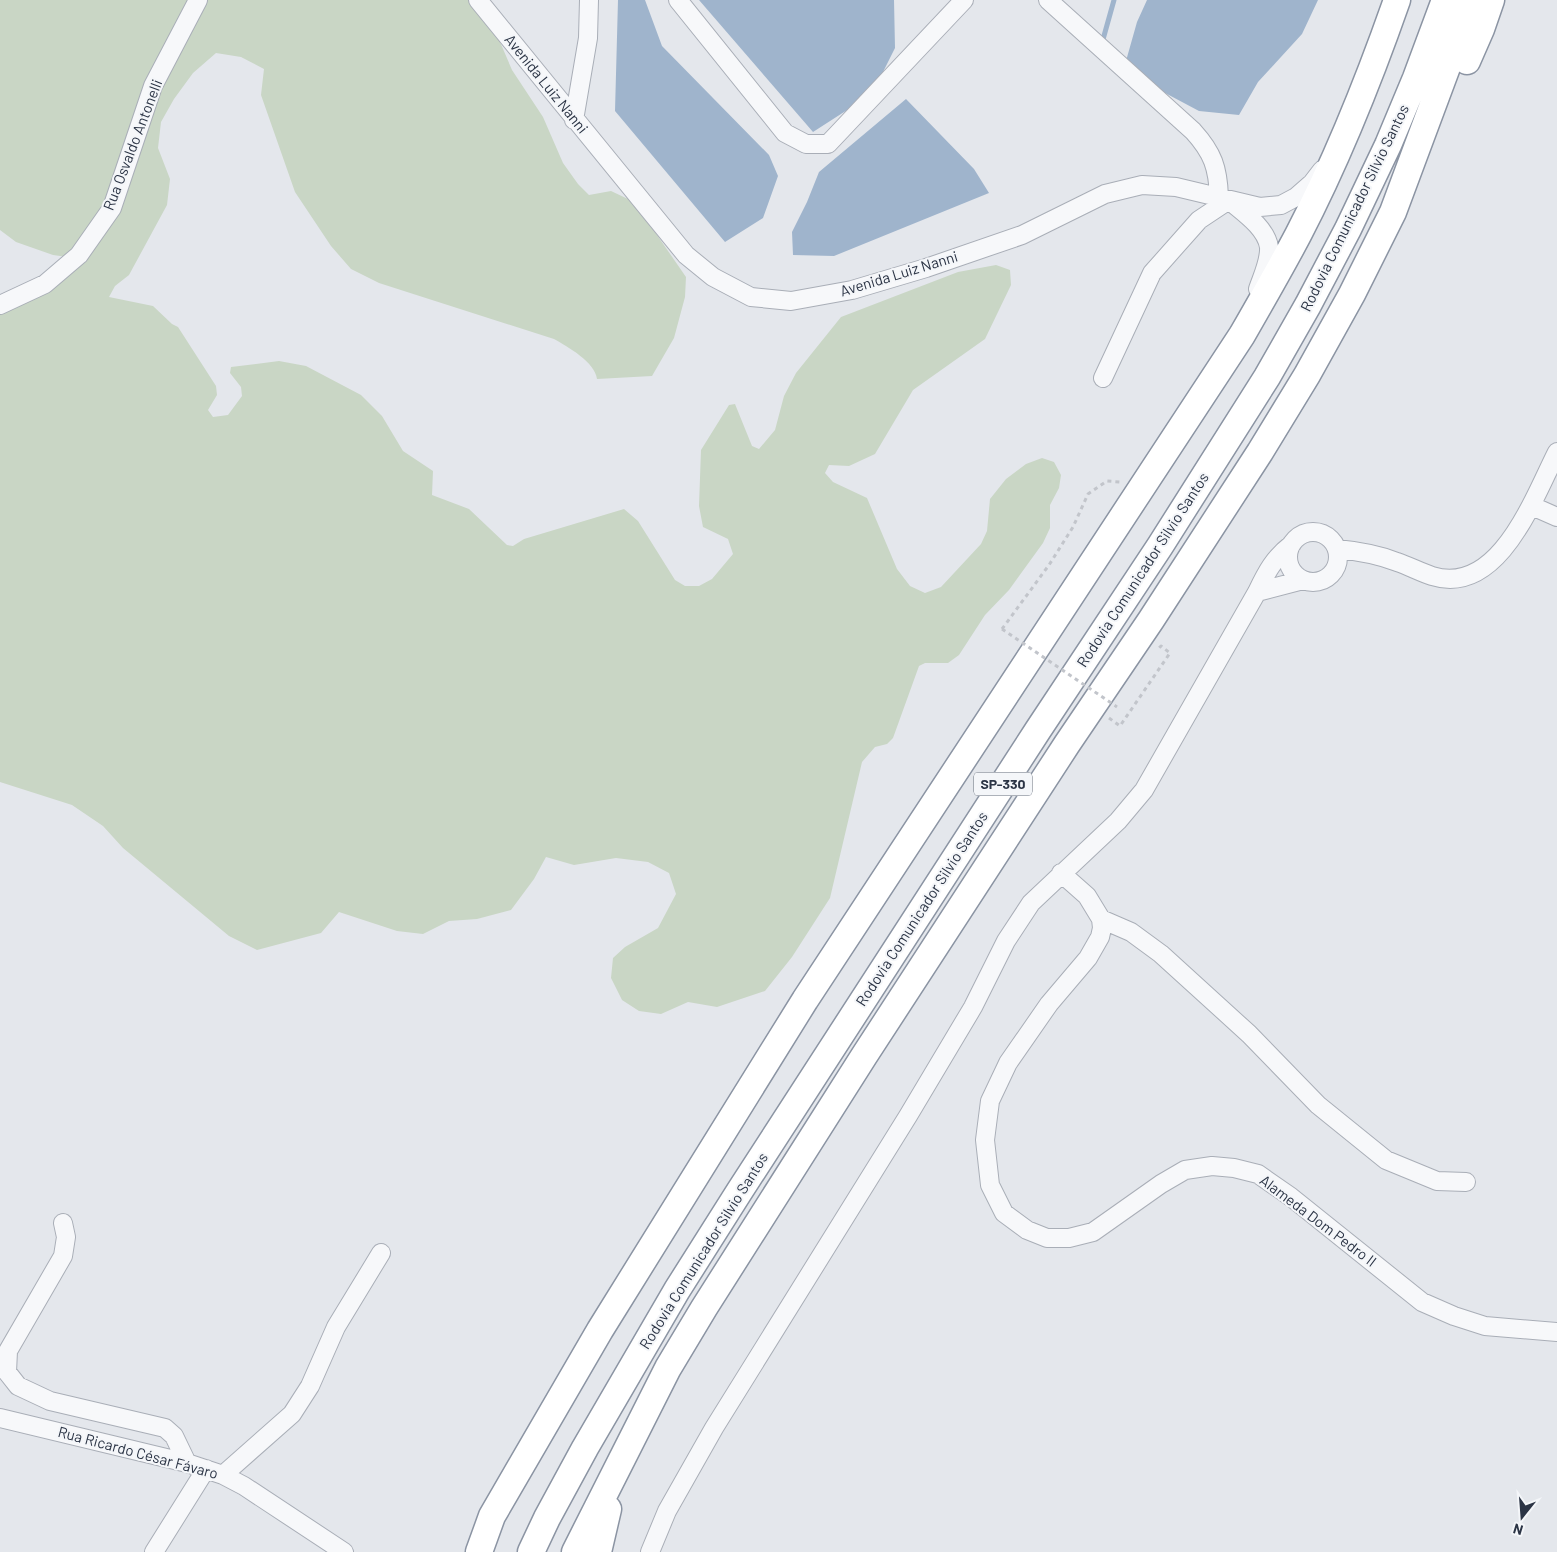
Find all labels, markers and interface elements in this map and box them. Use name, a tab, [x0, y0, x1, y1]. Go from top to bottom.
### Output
street label: Avenida Luiz Nanni	[501, 30, 592, 137]
street label: Rua Osvaldo Antonelli	[99, 77, 165, 213]
street label: Rodovia Comunicador Silvio Santos	[1296, 101, 1412, 314]
street label: Avenida Luiz Nanni	[838, 247, 960, 300]
street label: Rodovia Comunicador Silvio Santos	[1072, 469, 1212, 670]
road number: SP-330	[974, 772, 1032, 796]
street label: Rodovia Comunicador Silvio Santos	[851, 808, 991, 1009]
street label: Rodovia Comunicador Silvio Santos	[635, 1149, 771, 1352]
street label: Alameda Dom Pedro II	[1257, 1170, 1380, 1270]
street label: Rua Ricardo César Fávaro	[56, 1422, 220, 1482]
north arrow	[1497, 1492, 1547, 1542]
text: N	[1511, 1520, 1525, 1539]

